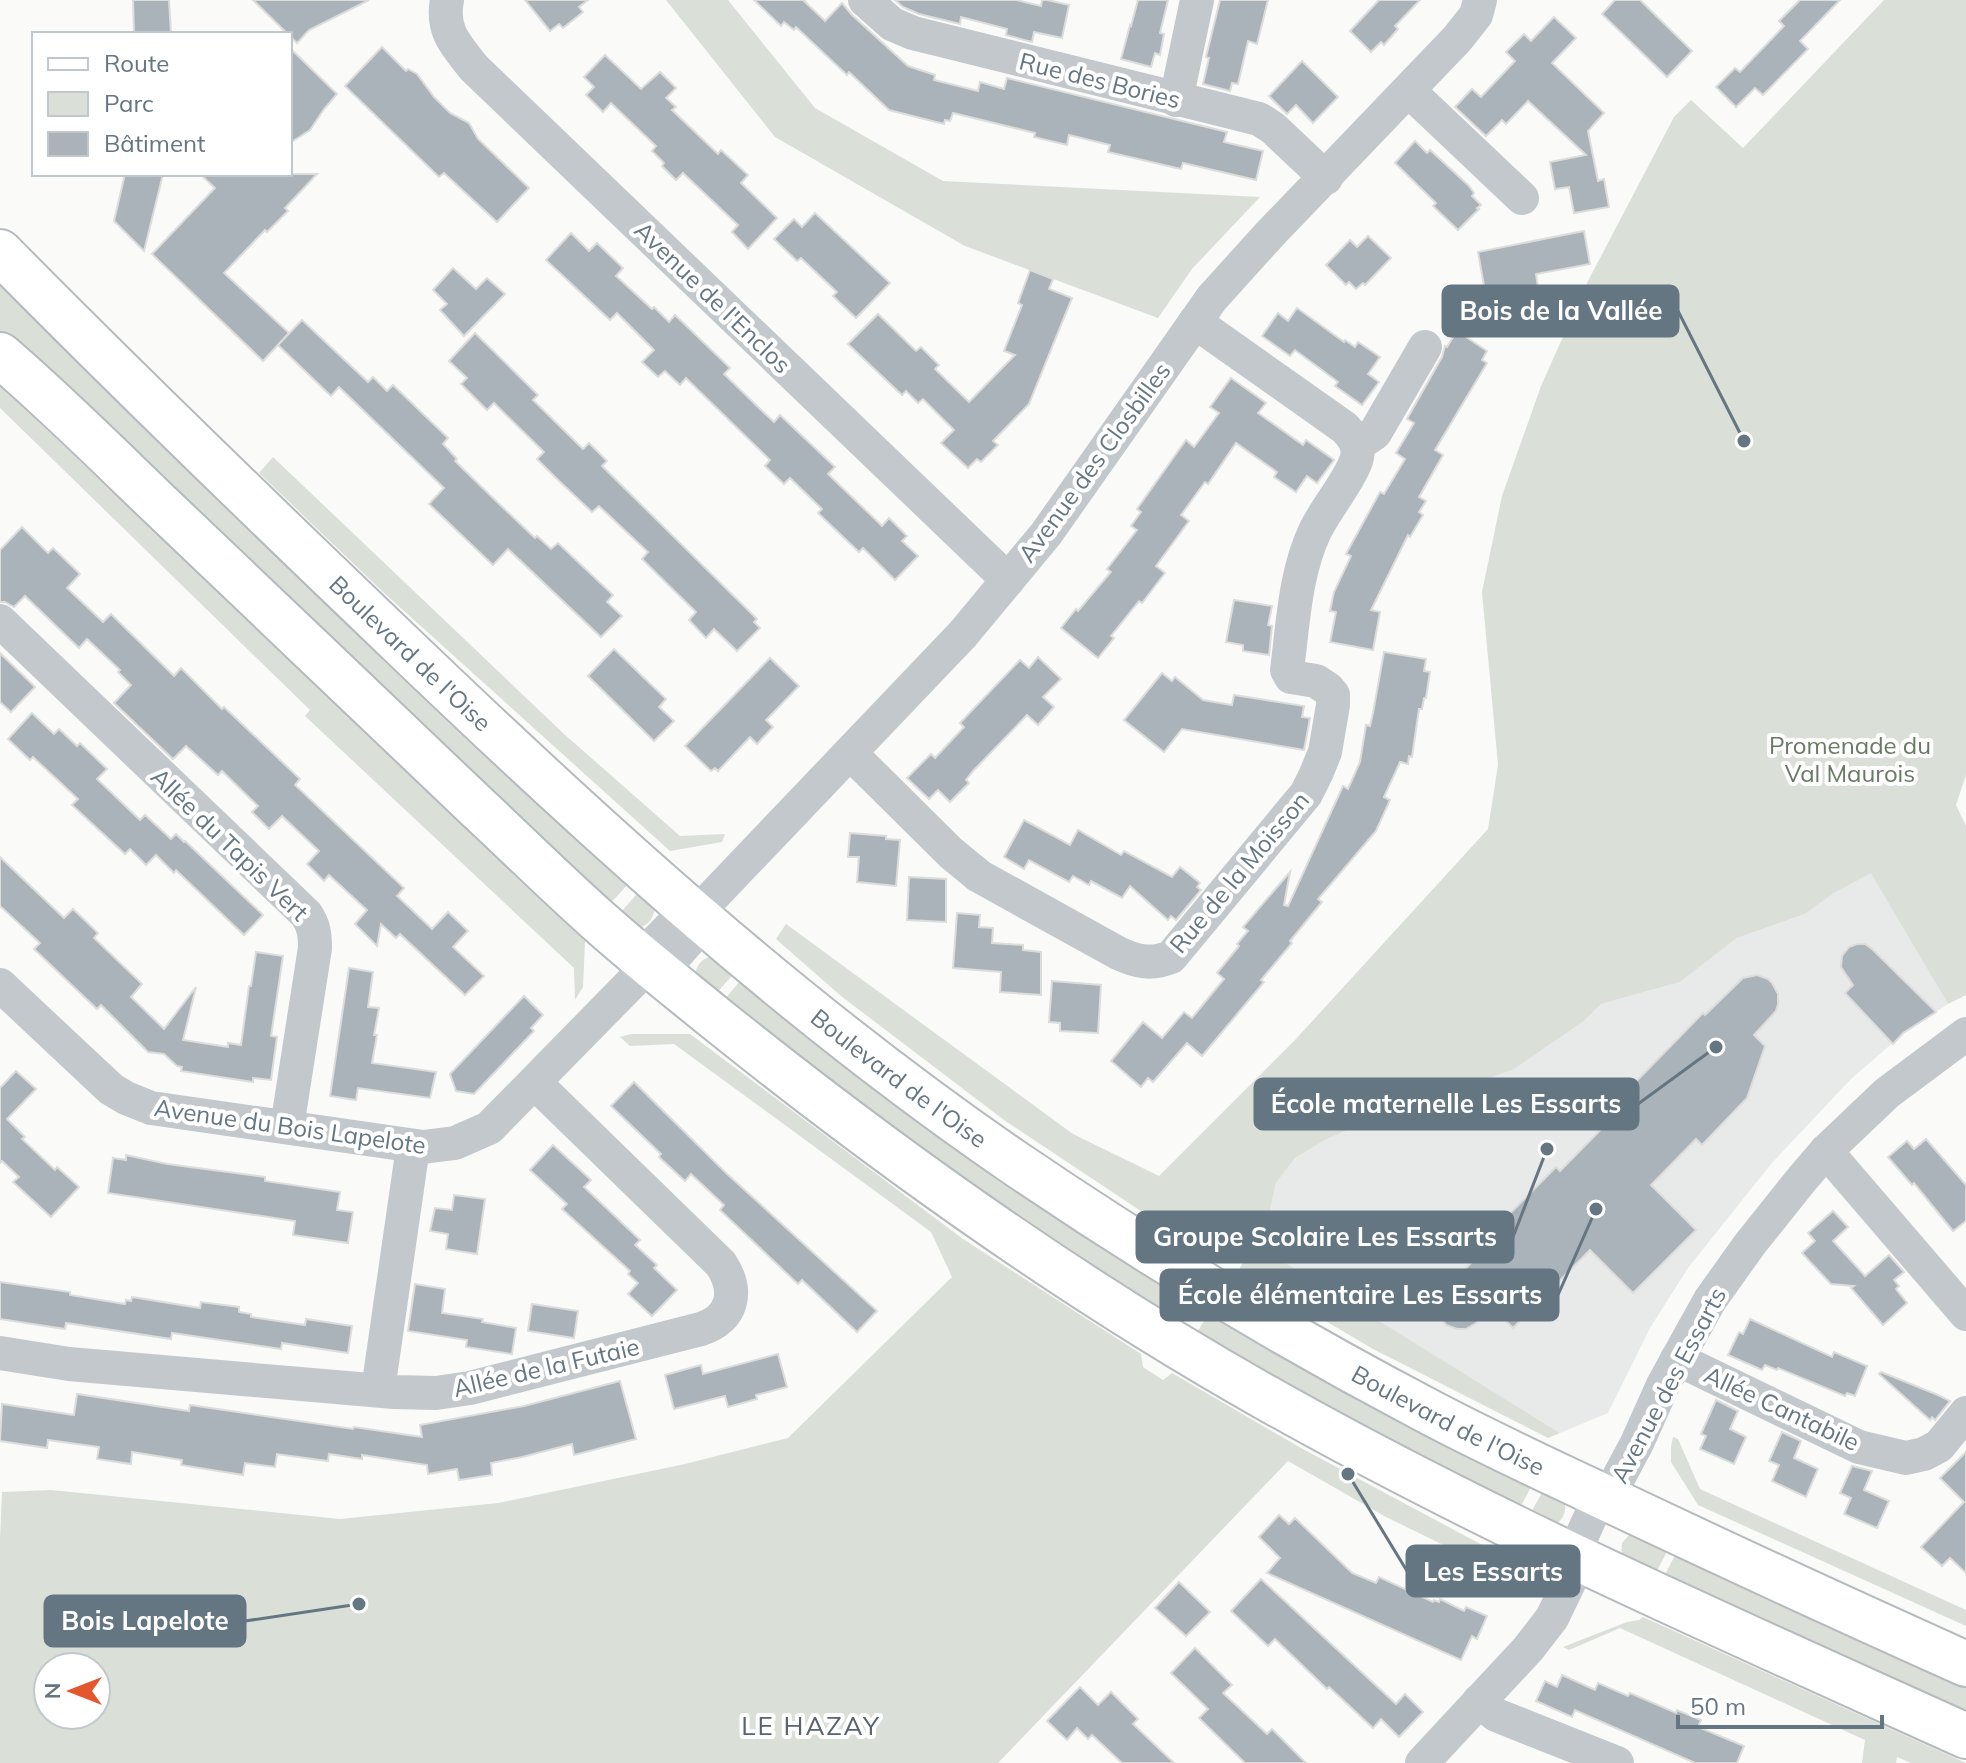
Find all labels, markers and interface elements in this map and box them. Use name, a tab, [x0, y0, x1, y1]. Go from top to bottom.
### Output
legend	[32, 32, 292, 176]
street label: Rue des Bories	[1016, 46, 1184, 114]
text: Route	[104, 48, 169, 78]
text: Parc	[104, 88, 154, 118]
text: Bâtiment	[104, 128, 205, 158]
street label: Avenue de l'Enclos	[628, 215, 798, 379]
callout: Bois de la Vallée	[1443, 286, 1678, 336]
text: Bois de la Vallée	[1459, 294, 1663, 327]
street label: Avenue des Closbilles	[1011, 356, 1177, 568]
street label: Boulevard de l'Oise	[323, 569, 498, 737]
park label: Promenade du Val Maurois	[1769, 730, 1931, 788]
street label: Allée du Tapis Vert	[145, 761, 315, 927]
street label: Rue de la Moisson	[1163, 785, 1315, 959]
street label: Boulevard de l'Oise	[805, 1002, 993, 1154]
callout: École maternelle Les Essarts	[1255, 1079, 1638, 1129]
text: École maternelle Les Essarts	[1271, 1087, 1621, 1120]
street label: Avenue du Bois Lapelote	[152, 1092, 428, 1160]
callout: Groupe Scolaire Les Essarts	[1137, 1212, 1513, 1262]
text: Groupe Scolaire Les Essarts	[1153, 1220, 1497, 1253]
callout: École élémentaire Les Essarts	[1161, 1270, 1558, 1320]
text: École élémentaire Les Essarts	[1178, 1278, 1542, 1311]
street label: Avenue des Essarts	[1604, 1282, 1732, 1488]
street label: Allée de la Futaie	[450, 1331, 642, 1403]
street label: Boulevard de l'Oise	[1347, 1358, 1550, 1482]
street label: Allée Cantabile	[1700, 1359, 1864, 1457]
callout: Les Essarts	[1407, 1546, 1579, 1596]
text: Les Essarts	[1423, 1555, 1563, 1588]
callout: Bois Lapelote	[45, 1596, 245, 1646]
text: Bois Lapelote	[61, 1604, 229, 1637]
north arrow	[32, 1651, 112, 1731]
scale bar	[1678, 1679, 1882, 1729]
text: N	[38, 1683, 66, 1699]
text: 50 m	[1690, 1691, 1746, 1721]
district label: LE HAZAY	[741, 1709, 881, 1742]

